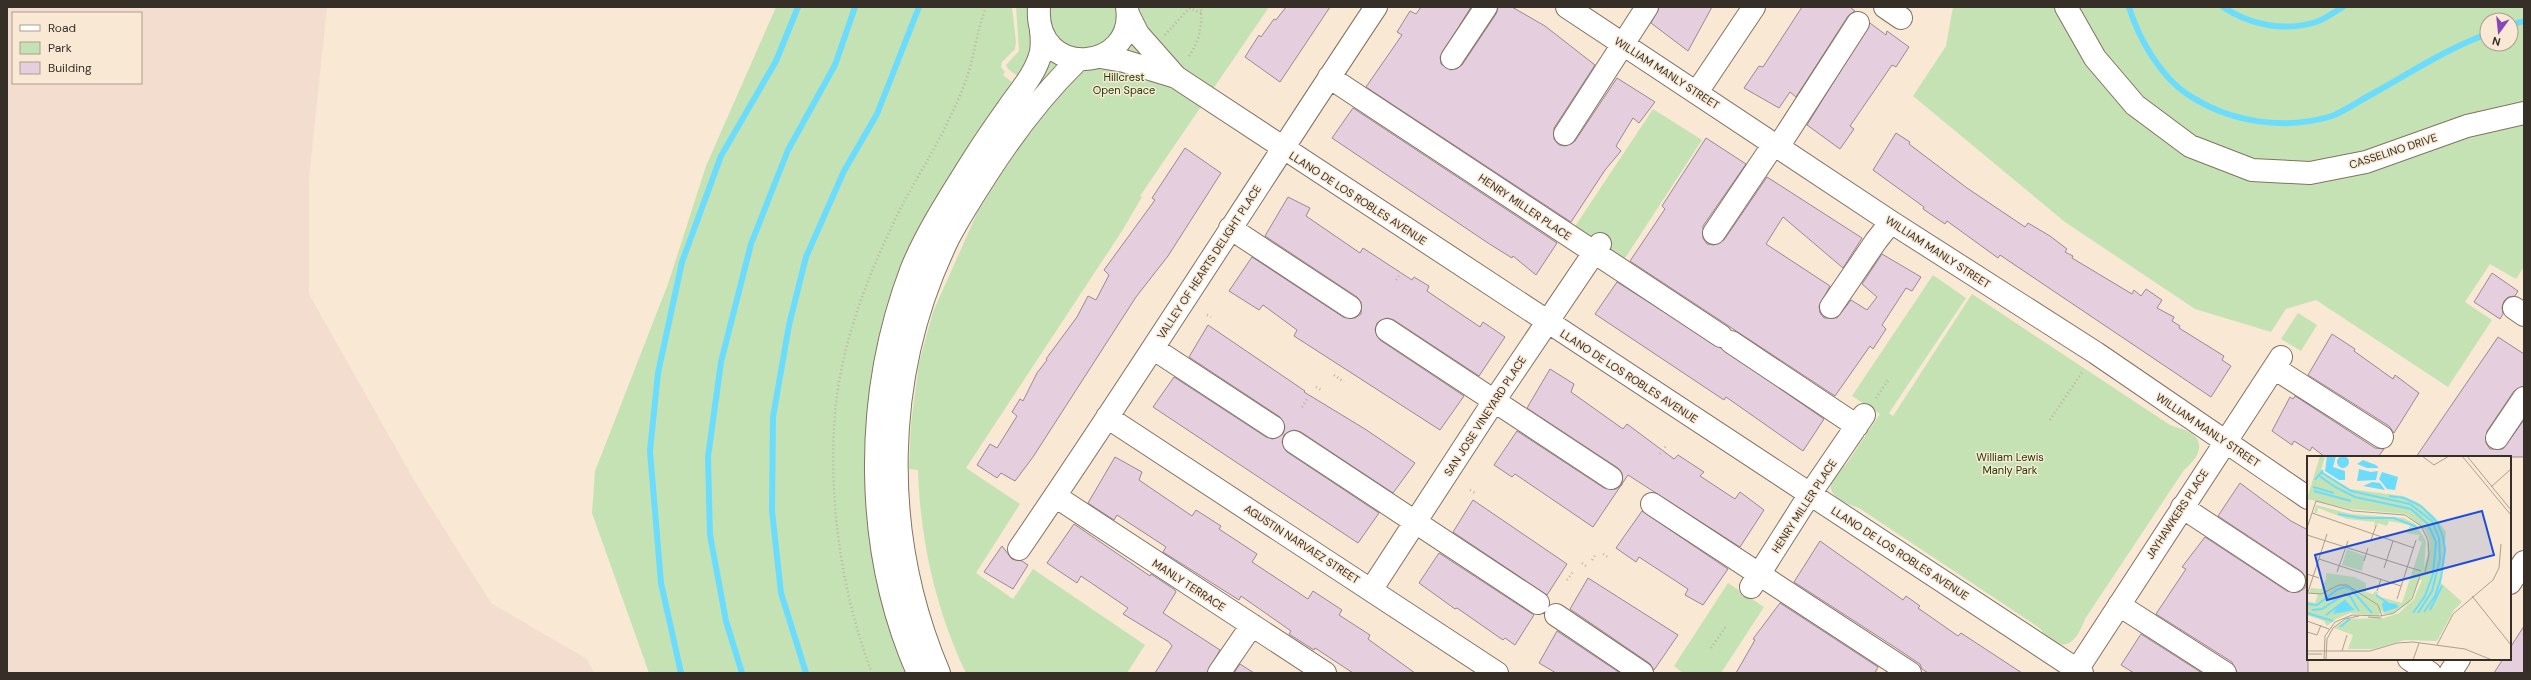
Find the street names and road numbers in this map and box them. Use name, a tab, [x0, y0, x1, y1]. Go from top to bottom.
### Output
street label: WILLIAM MANLY STREET	[1612, 34, 1722, 112]
street label: CASSELINO DRIVE	[2347, 130, 2439, 172]
street label: LLANO DE LOS ROBLES AVENUE	[1287, 148, 1429, 248]
street label: HENRY MILLER PLACE	[1476, 171, 1574, 243]
street label: VALLEY OF HEARTS DELIGHT PLACE	[1154, 182, 1264, 342]
street label: WILLIAM MANLY STREET	[1883, 213, 1993, 291]
street label: LLANO DE LOS ROBLES AVENUE	[1558, 326, 1700, 426]
street label: SAN JOSE VINEYARD PLACE	[1441, 353, 1529, 479]
street label: WILLIAM MANLY STREET	[2153, 390, 2263, 470]
street label: HENRY MILLER PLACE	[1768, 456, 1840, 556]
street label: JAYHAWKERS PLACE	[2143, 466, 2211, 562]
street label: AGUSTIN NARVAEZ STREET	[1241, 501, 1363, 587]
street label: LLANO DE LOS ROBLES AVENUE	[1829, 503, 1971, 603]
street label: MANLY TERRACE	[1150, 556, 1228, 614]

